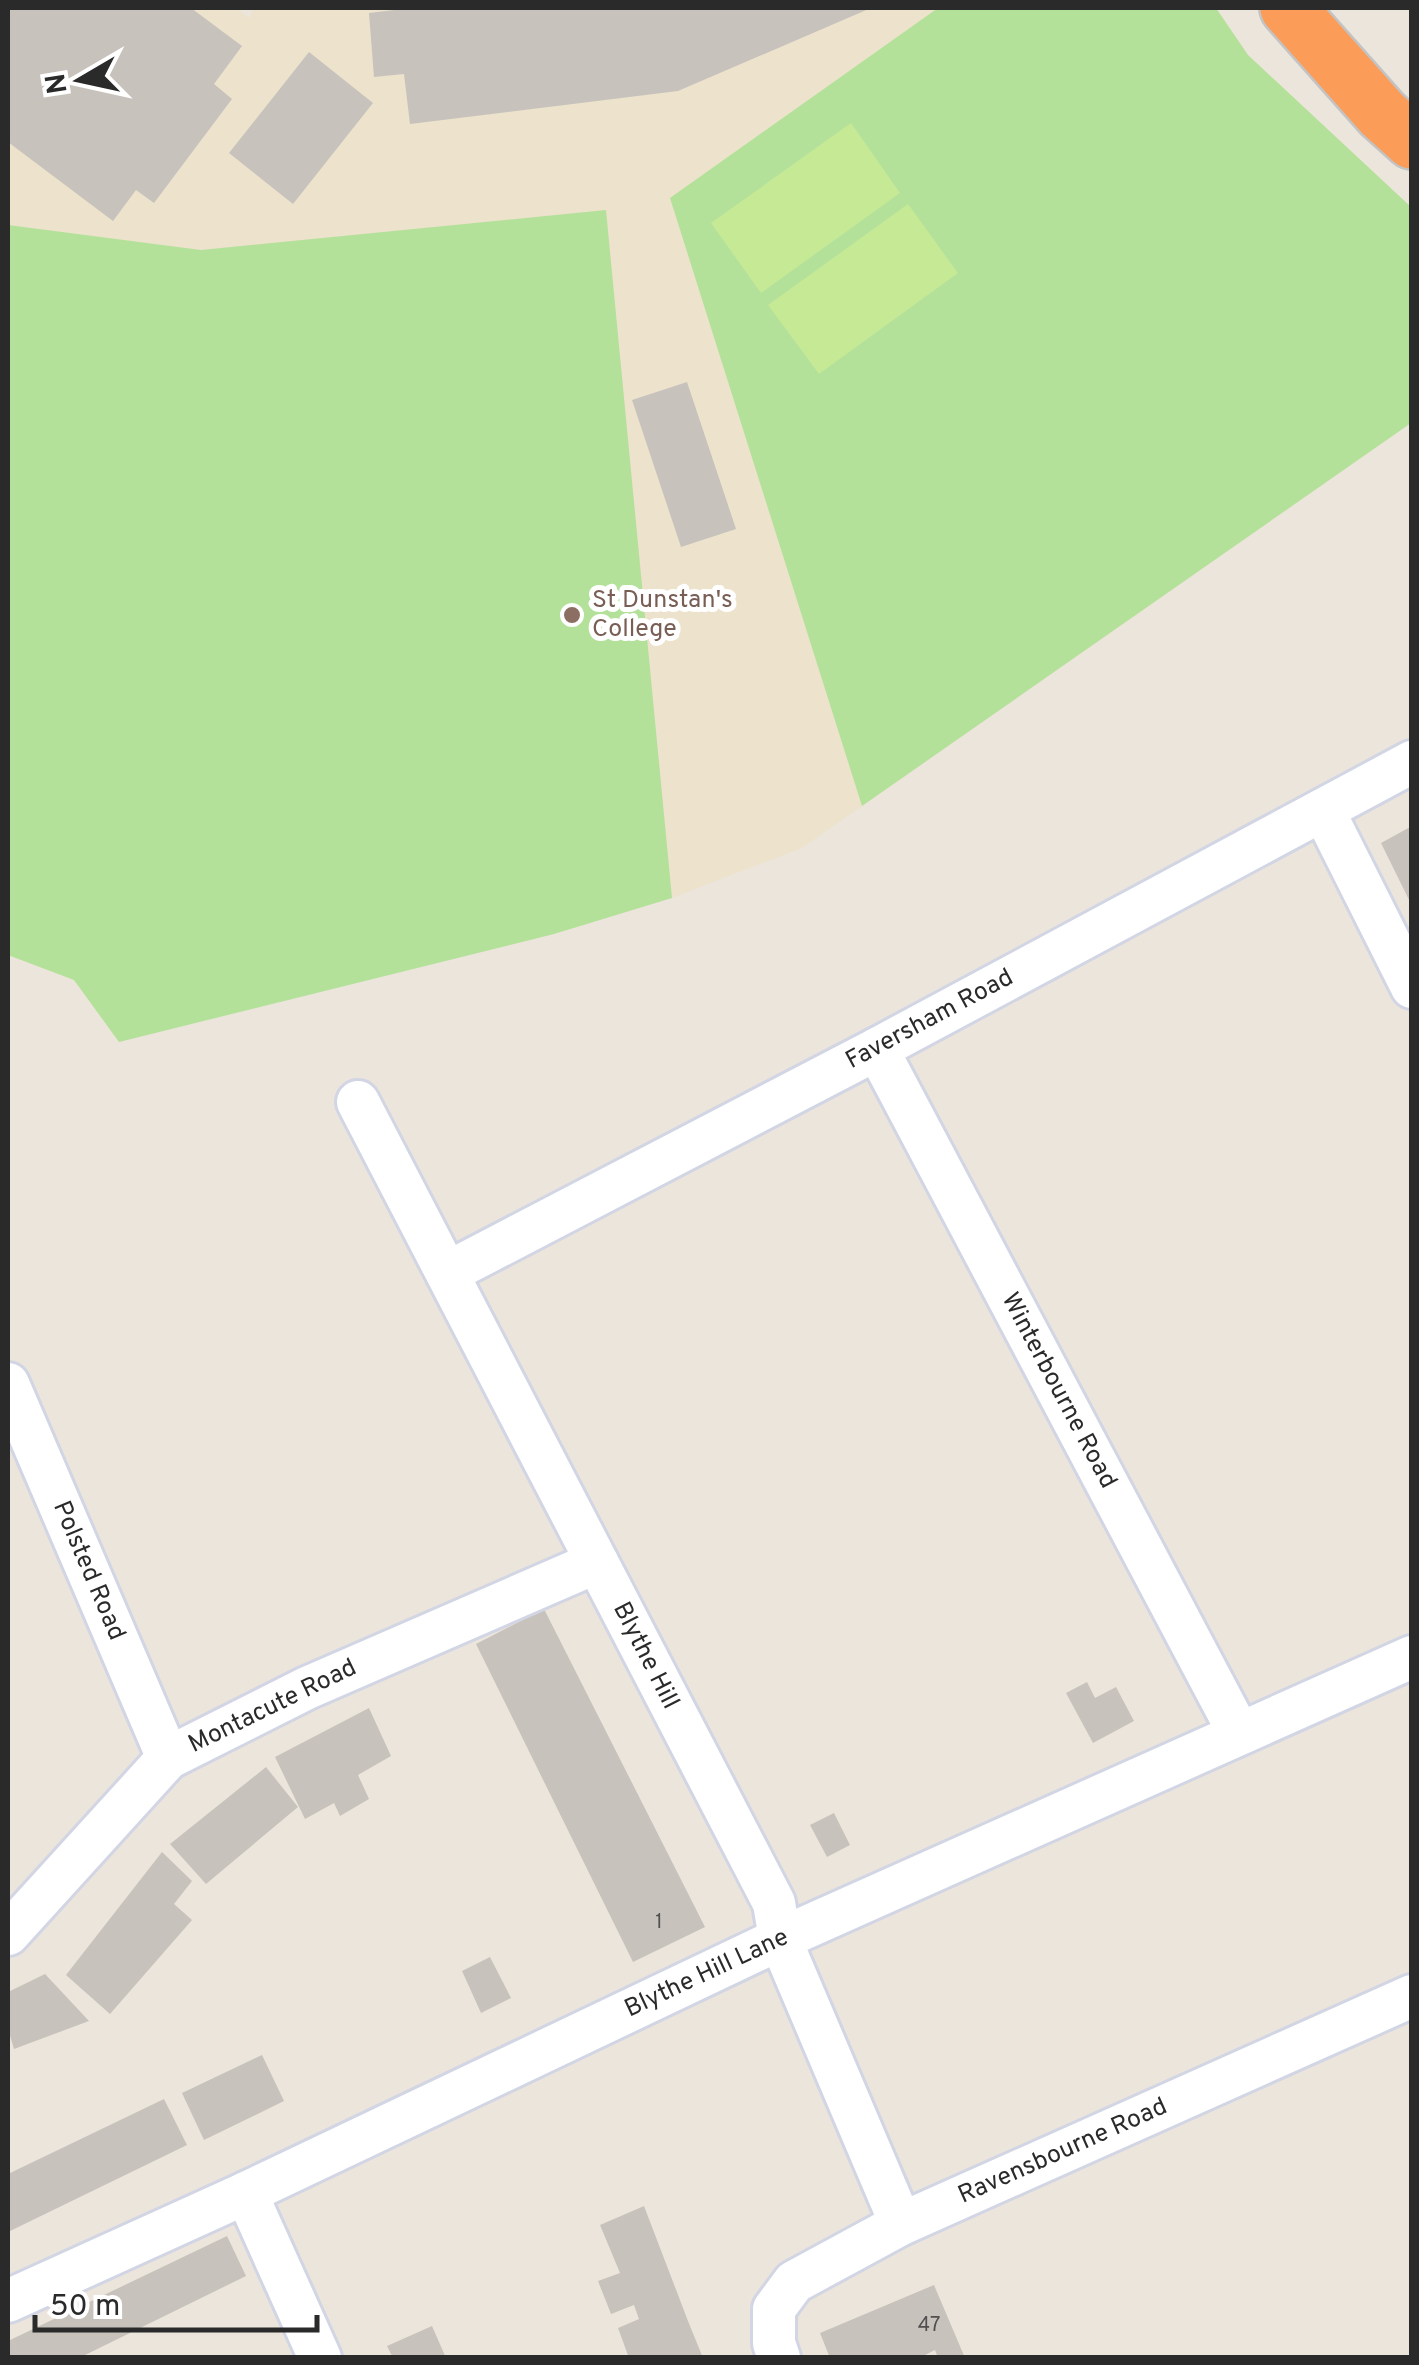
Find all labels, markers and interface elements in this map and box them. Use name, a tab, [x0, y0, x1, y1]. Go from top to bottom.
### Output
north arrow	[30, 30, 130, 130]
text: N	[39, 71, 78, 96]
place label: St Dunstan's College	[592, 585, 733, 646]
marker: St Dunstan's College	[561, 604, 583, 626]
street label: Faversham Road	[841, 962, 1019, 1078]
street label: Winterbourne Road	[993, 1287, 1123, 1495]
street label: Polsted Road	[44, 1496, 132, 1646]
street label: Blythe Hill	[604, 1597, 686, 1715]
street label: Montacute Road	[184, 1652, 362, 1762]
house number: 1	[655, 1910, 663, 1936]
street label: Blythe Hill Lane	[620, 1922, 794, 2026]
street label: Ravensbourne Road	[953, 2092, 1173, 2212]
scale bar	[35, 2270, 318, 2332]
text: 50 m	[50, 2289, 120, 2326]
house number: 47	[918, 2313, 940, 2339]

